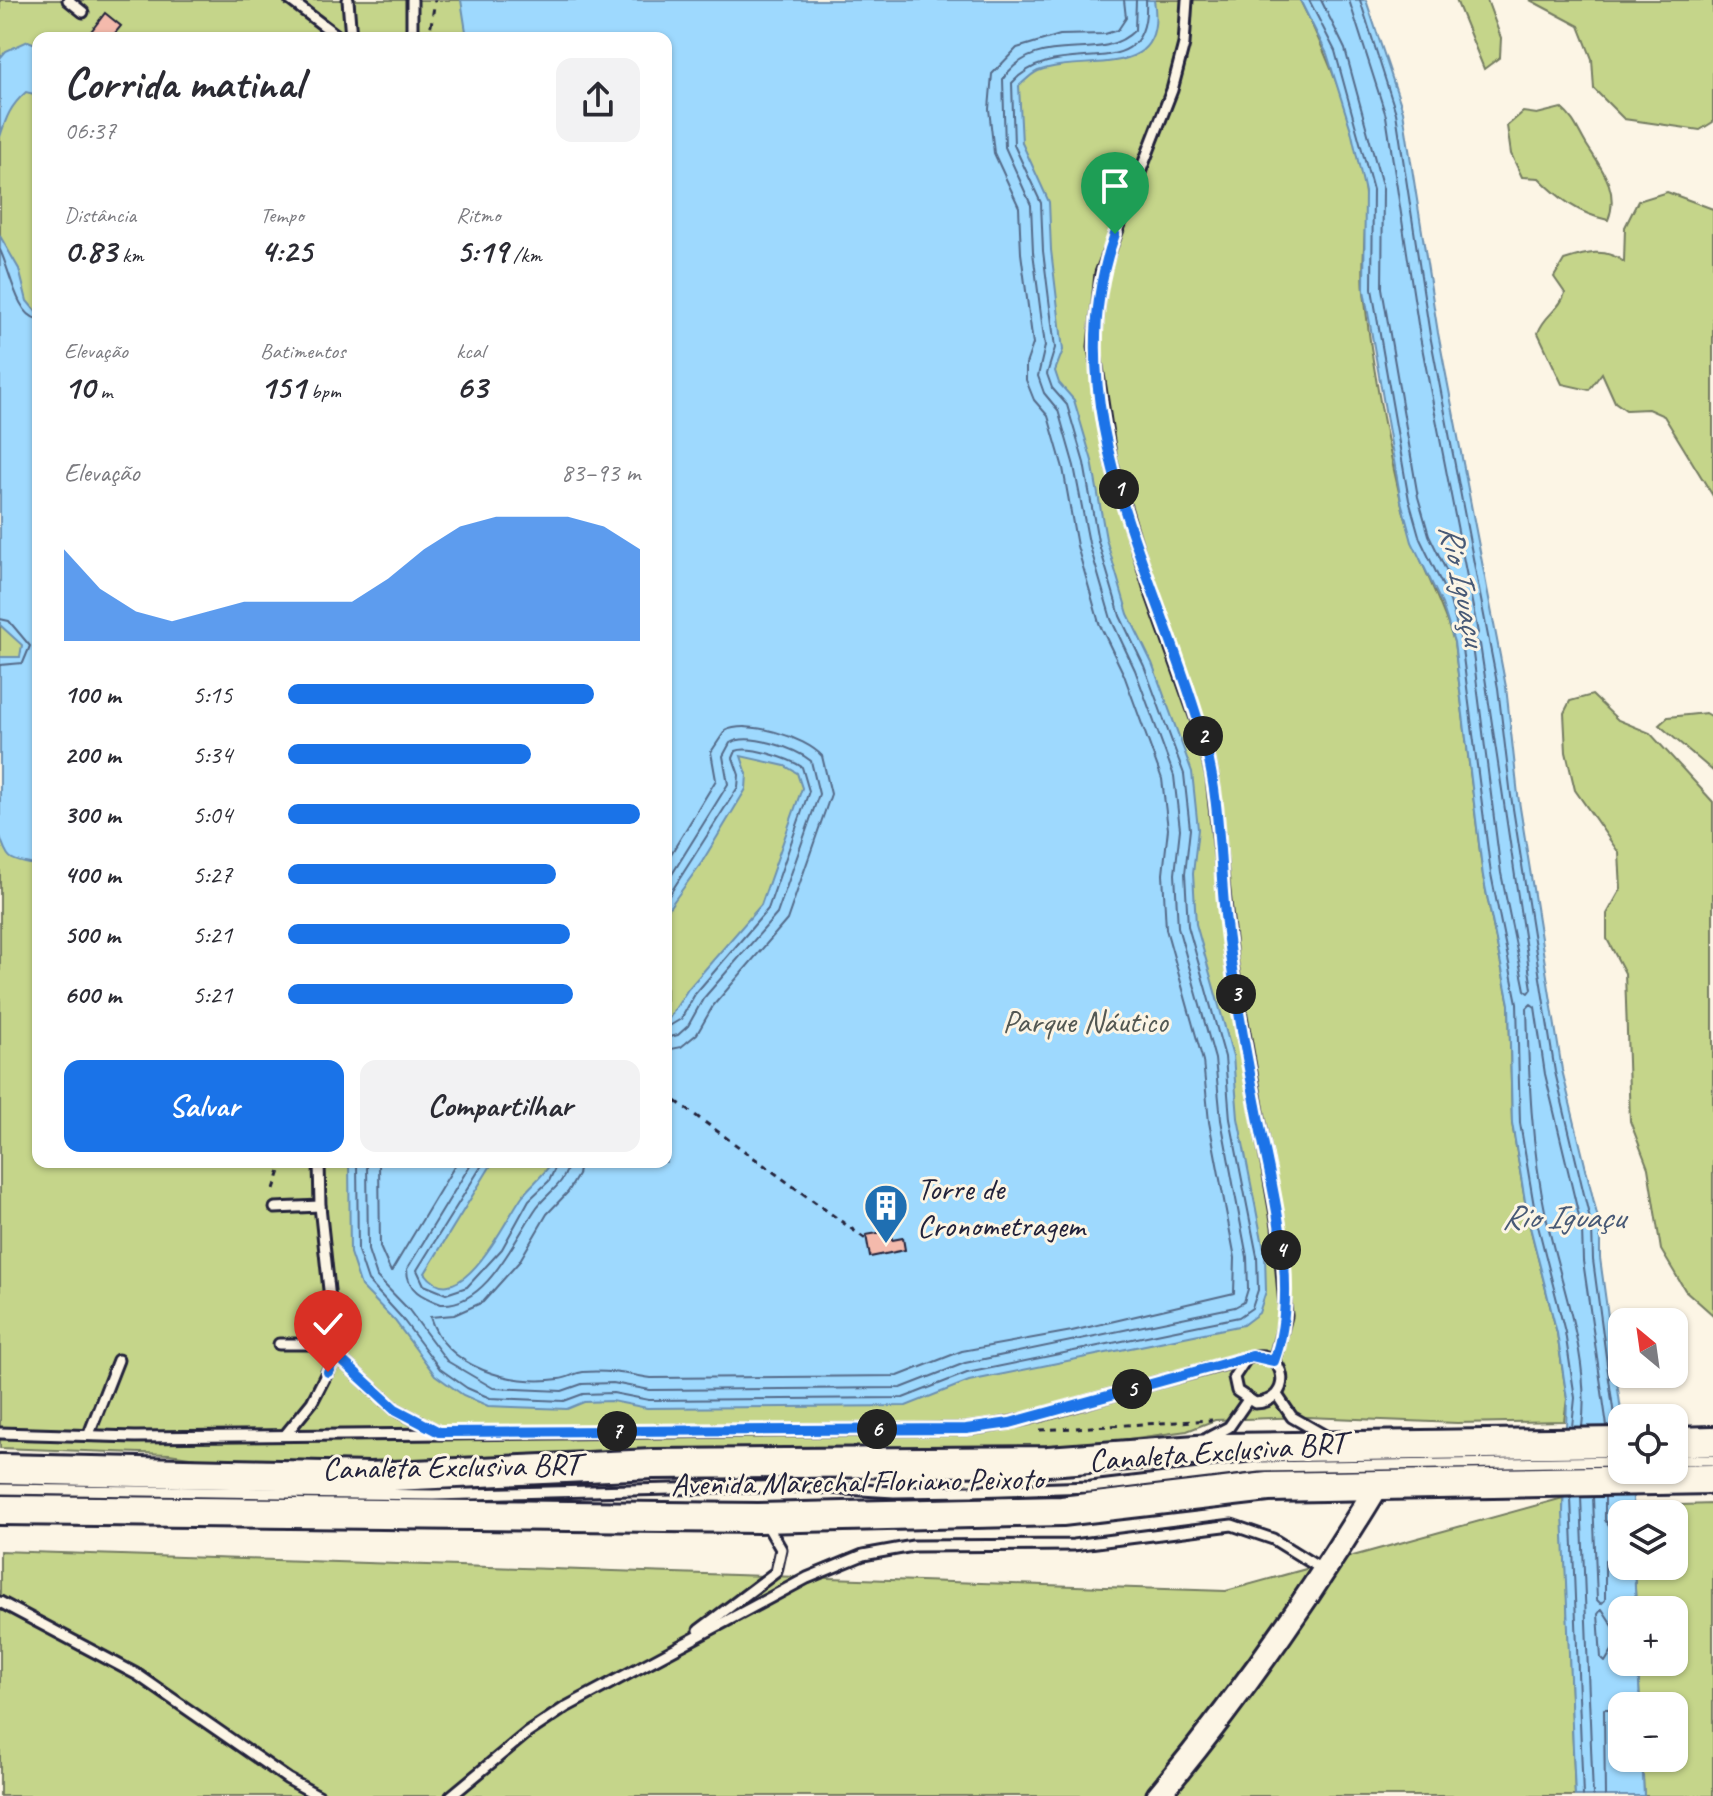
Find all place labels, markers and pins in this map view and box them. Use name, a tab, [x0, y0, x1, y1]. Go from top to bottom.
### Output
pin	[1081, 152, 1149, 234]
pin: 1	[1099, 469, 1139, 509]
pin: 2	[1183, 716, 1223, 756]
pin: 3	[1216, 974, 1256, 1014]
place label: Torre de Cronometragem	[917, 1168, 1088, 1246]
building icon: Torre de Cronometragem	[862, 1182, 910, 1245]
pin: 4	[1261, 1230, 1301, 1270]
pin	[294, 1290, 362, 1372]
pin: 5	[1112, 1369, 1152, 1409]
pin: 6	[857, 1409, 897, 1449]
pin: 7	[597, 1411, 637, 1451]

